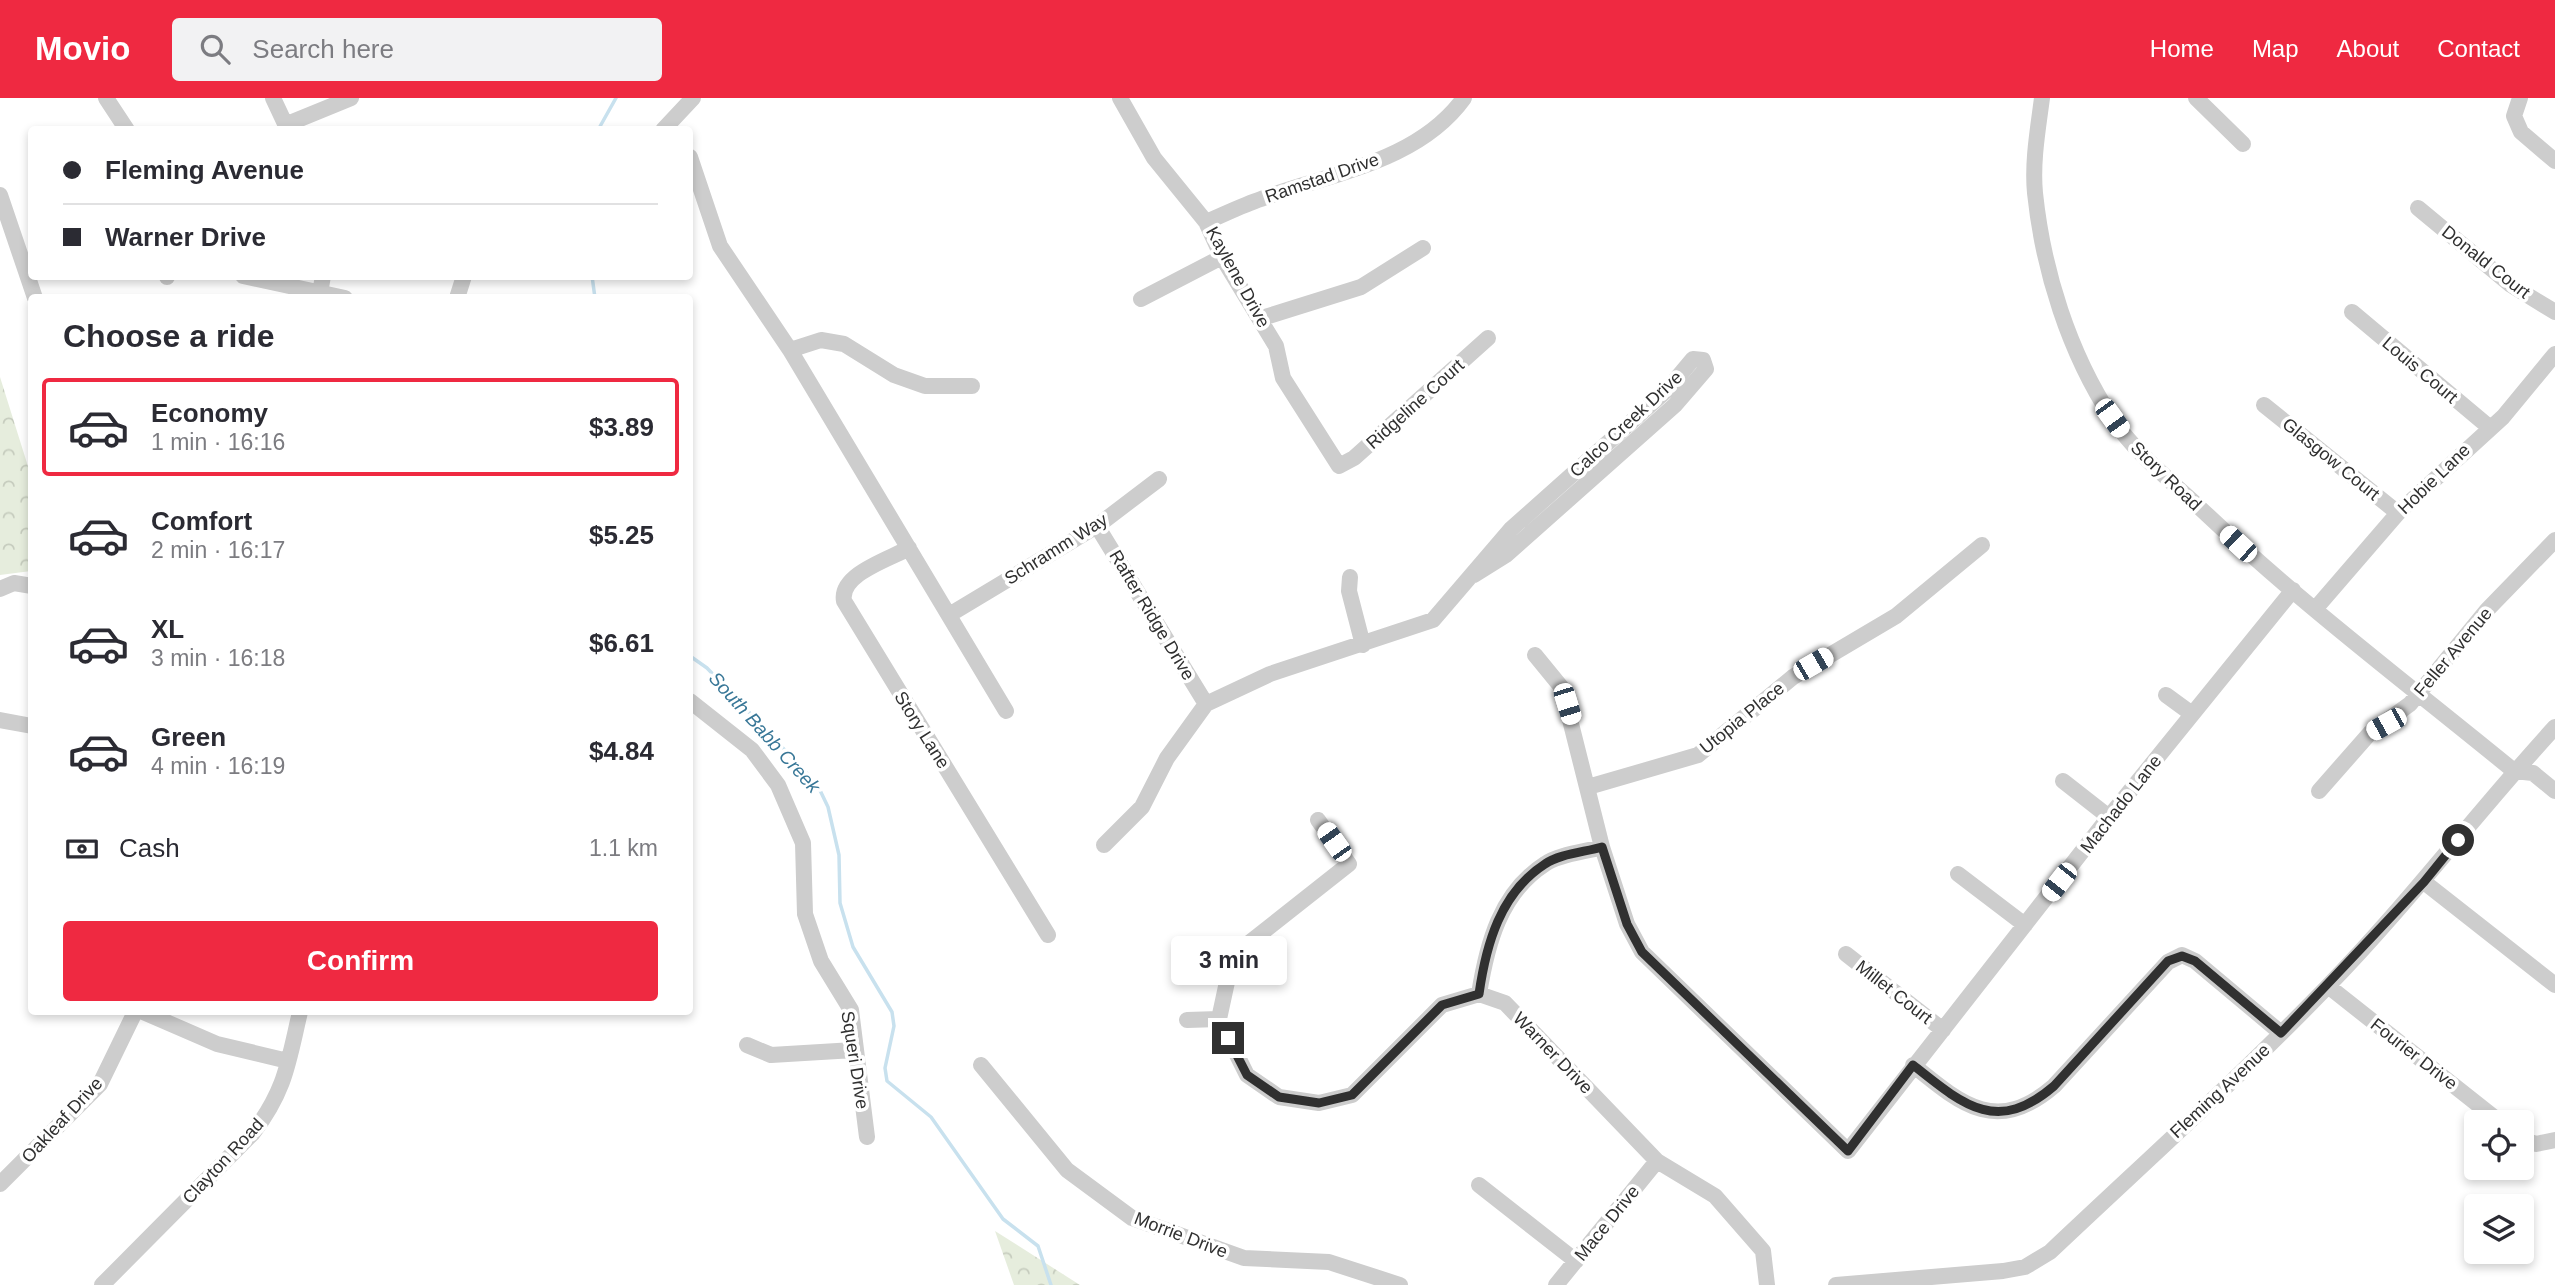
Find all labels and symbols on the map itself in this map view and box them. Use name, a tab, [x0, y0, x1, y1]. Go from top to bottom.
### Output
street label: Ramstad Drive	[1262, 149, 1382, 207]
street label: Donald Court	[2438, 221, 2534, 303]
street label: Kaylene Drive	[1202, 223, 1274, 331]
street label: Louis Court	[2378, 333, 2462, 407]
street label: Ridgeline Court	[1362, 355, 1468, 453]
street label: Calco Creek Drive	[1566, 367, 1686, 481]
car	[2092, 395, 2133, 441]
street label: Glasgow Court	[2278, 414, 2384, 504]
street label: Story Road	[2127, 438, 2205, 514]
street label: Hobie Lane	[2394, 440, 2474, 518]
street label: Schramm Way	[1001, 509, 1111, 589]
car	[2216, 522, 2261, 566]
street label: Rafter Ridge Drive	[1105, 546, 1199, 684]
street label: Feller Avenue	[2410, 604, 2496, 700]
car	[1790, 644, 1837, 684]
water label: South Babb Creek	[705, 668, 825, 798]
street label: Utopia Place	[1696, 678, 1788, 758]
car	[1551, 681, 1584, 727]
street label: Story Lane	[890, 688, 954, 772]
car	[2363, 705, 2410, 743]
street label: Machado Lane	[2076, 751, 2166, 857]
car	[1314, 819, 1355, 865]
route start	[2442, 824, 2474, 856]
car	[2038, 859, 2081, 905]
callout: 3 min	[1170, 936, 1286, 986]
street label: Millet Court	[1852, 956, 1936, 1028]
street label: Warner Drive	[1509, 1008, 1597, 1098]
street label: Squeri Drive	[837, 1010, 873, 1110]
street label: Fourier Drive	[2367, 1014, 2461, 1094]
route end	[1212, 1022, 1244, 1054]
street label: Fleming Avenue	[2166, 1040, 2274, 1142]
street label: Oakleaf Drive	[18, 1073, 106, 1167]
street label: Clayton Road	[178, 1114, 268, 1208]
street label: Mace Drive	[1571, 1181, 1643, 1265]
street label: Morrie Drive	[1132, 1208, 1230, 1262]

